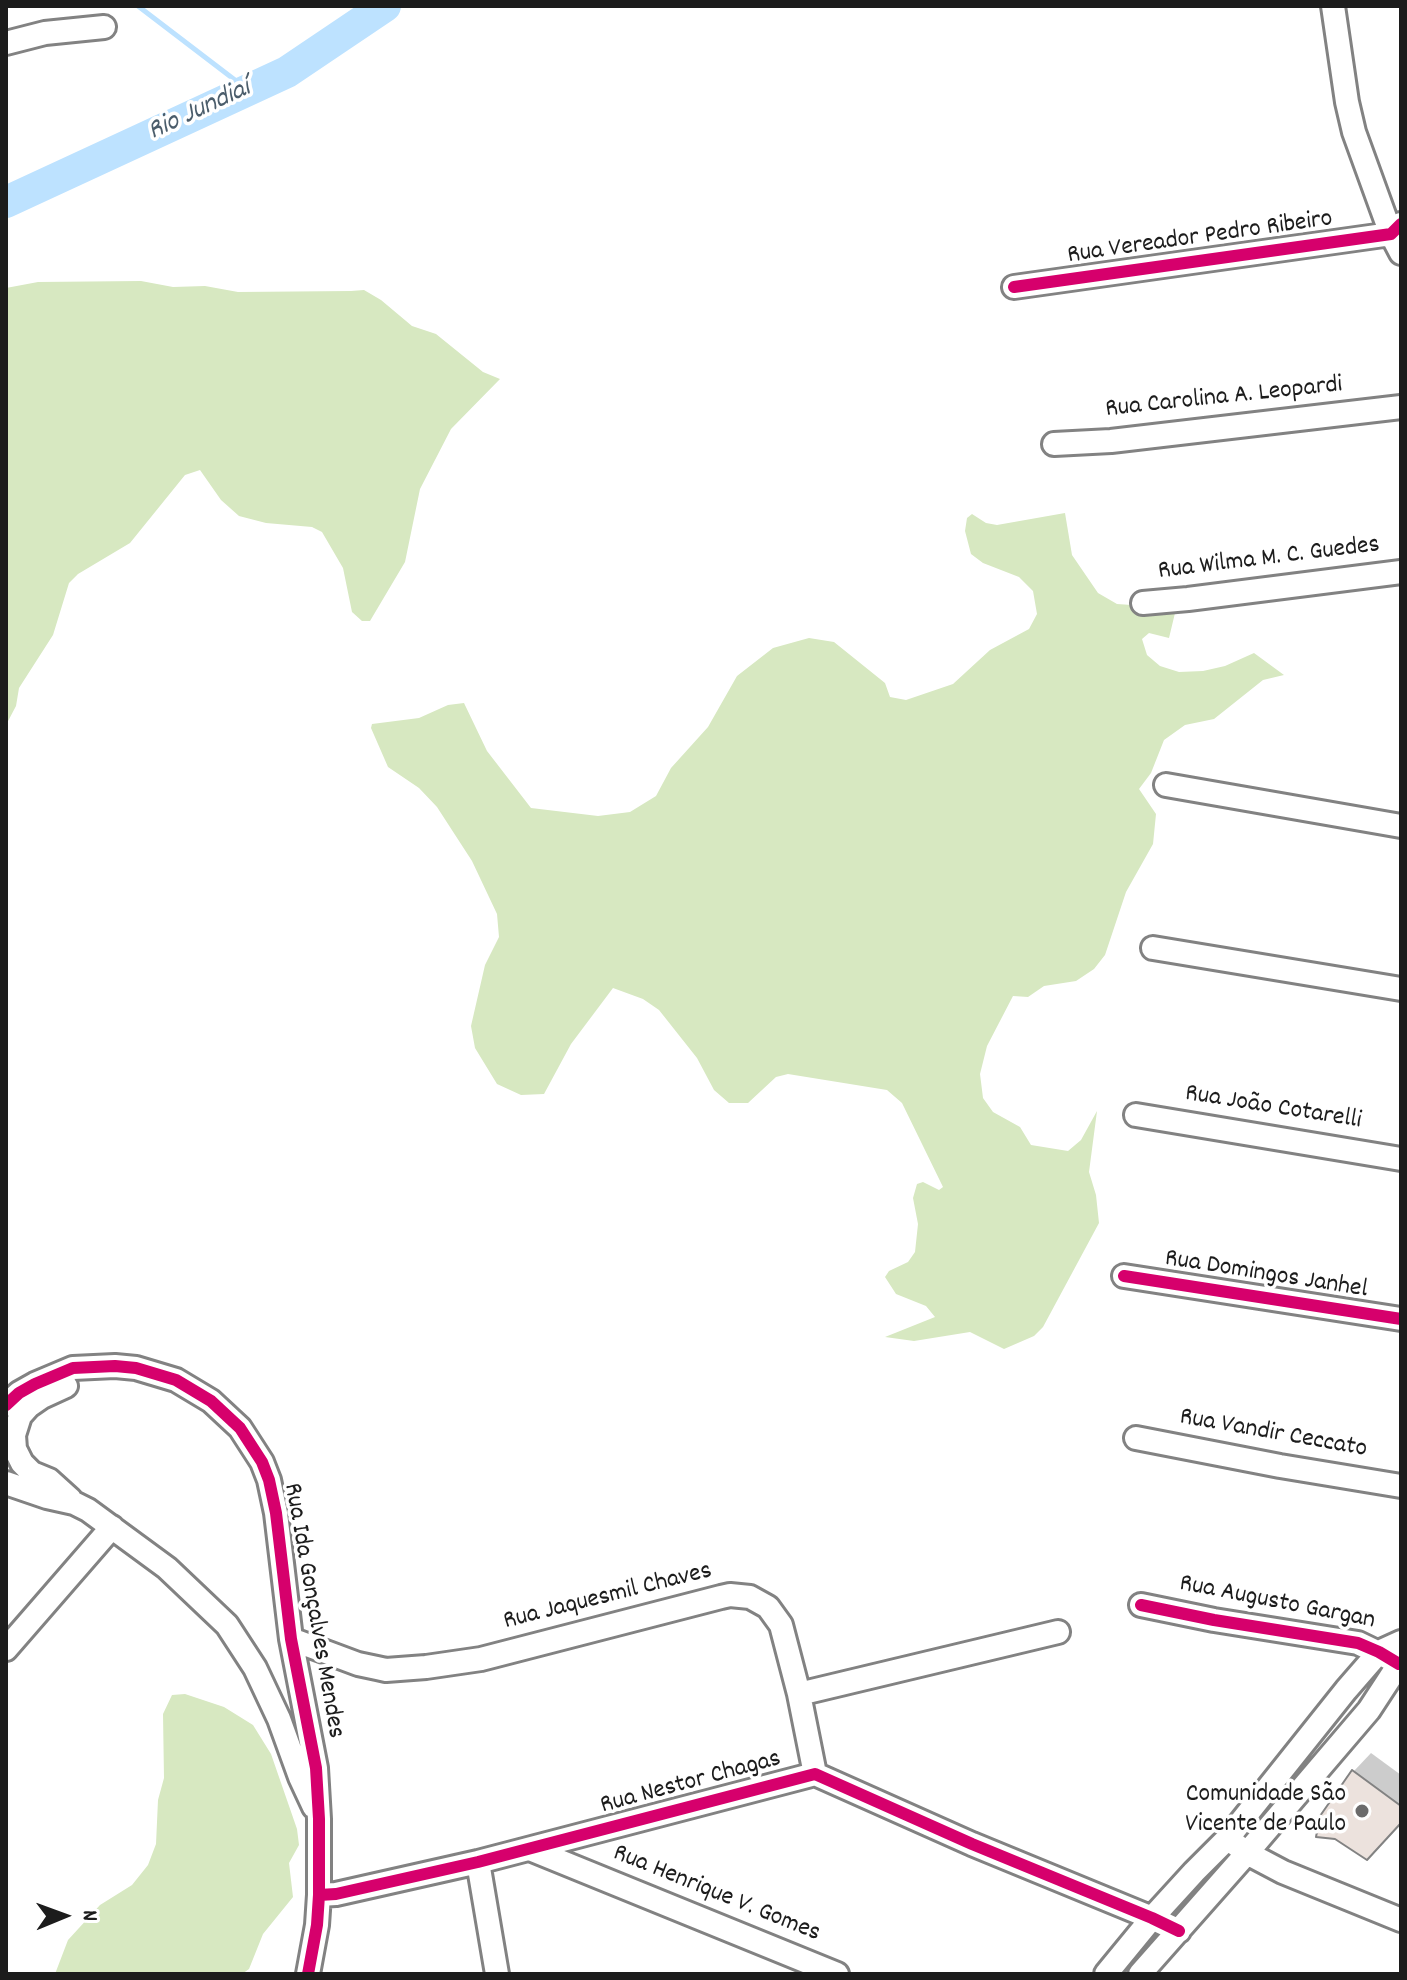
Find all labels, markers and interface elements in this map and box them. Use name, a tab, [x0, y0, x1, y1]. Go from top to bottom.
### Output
water label: Rio Jundiaí	[143, 74, 257, 150]
street label: Rua Vereador Pedro Ribeiro	[1065, 205, 1335, 273]
street label: Rua Carolina A. Leopardi	[1104, 371, 1344, 427]
street label: Rua Wilma M. C. Guedes	[1156, 531, 1382, 589]
street label: Rua João Cotarelli	[1183, 1080, 1363, 1138]
street label: Rua Domingos Janhel	[1162, 1245, 1370, 1307]
street label: Rua Vandir Ceccato	[1177, 1403, 1369, 1467]
street label: Rua Ida Gonçalves Mendes	[274, 1481, 350, 1741]
street label: Rua Jaquesmil Chaves	[501, 1557, 715, 1639]
street label: Rua Augusto Gargan	[1177, 1570, 1377, 1638]
street label: Rua Nestor Chagas	[597, 1745, 785, 1823]
place label: Comunidade São Vicente de Paulo	[1185, 1780, 1346, 1842]
marker: Comunidade São Vicente de Paulo	[1353, 1802, 1371, 1820]
street label: Rua Henrique V. Gomes	[608, 1839, 824, 1951]
north arrow	[24, 1876, 104, 1956]
text: N	[73, 1910, 104, 1921]

